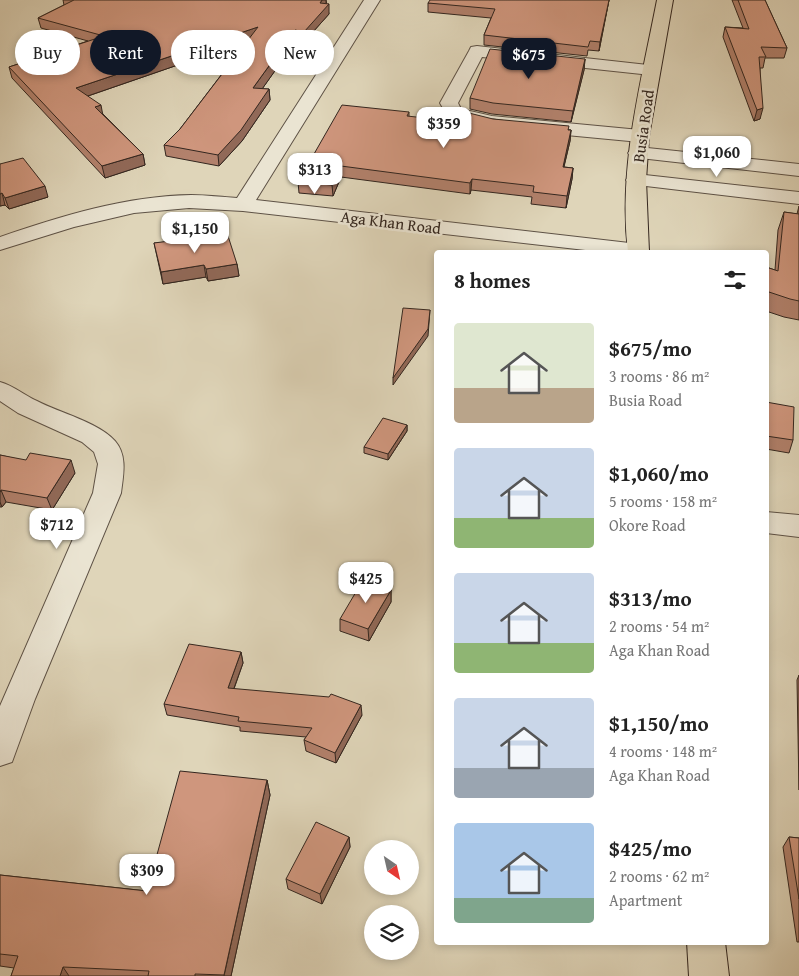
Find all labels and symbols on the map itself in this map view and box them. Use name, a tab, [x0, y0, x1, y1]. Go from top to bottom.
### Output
pin: $675	[499, 38, 559, 80]
street label: Busia Road	[626, 88, 660, 164]
pin: $359	[414, 106, 474, 149]
pin: $1,060	[676, 136, 758, 178]
pin: $313	[285, 152, 345, 195]
street label: Aga Khan Road	[340, 204, 443, 240]
pin: $1,150	[154, 212, 236, 254]
pin: $712	[27, 508, 87, 550]
pin: $425	[336, 562, 396, 604]
north arrow	[364, 840, 419, 895]
pin: $309	[117, 854, 177, 896]

